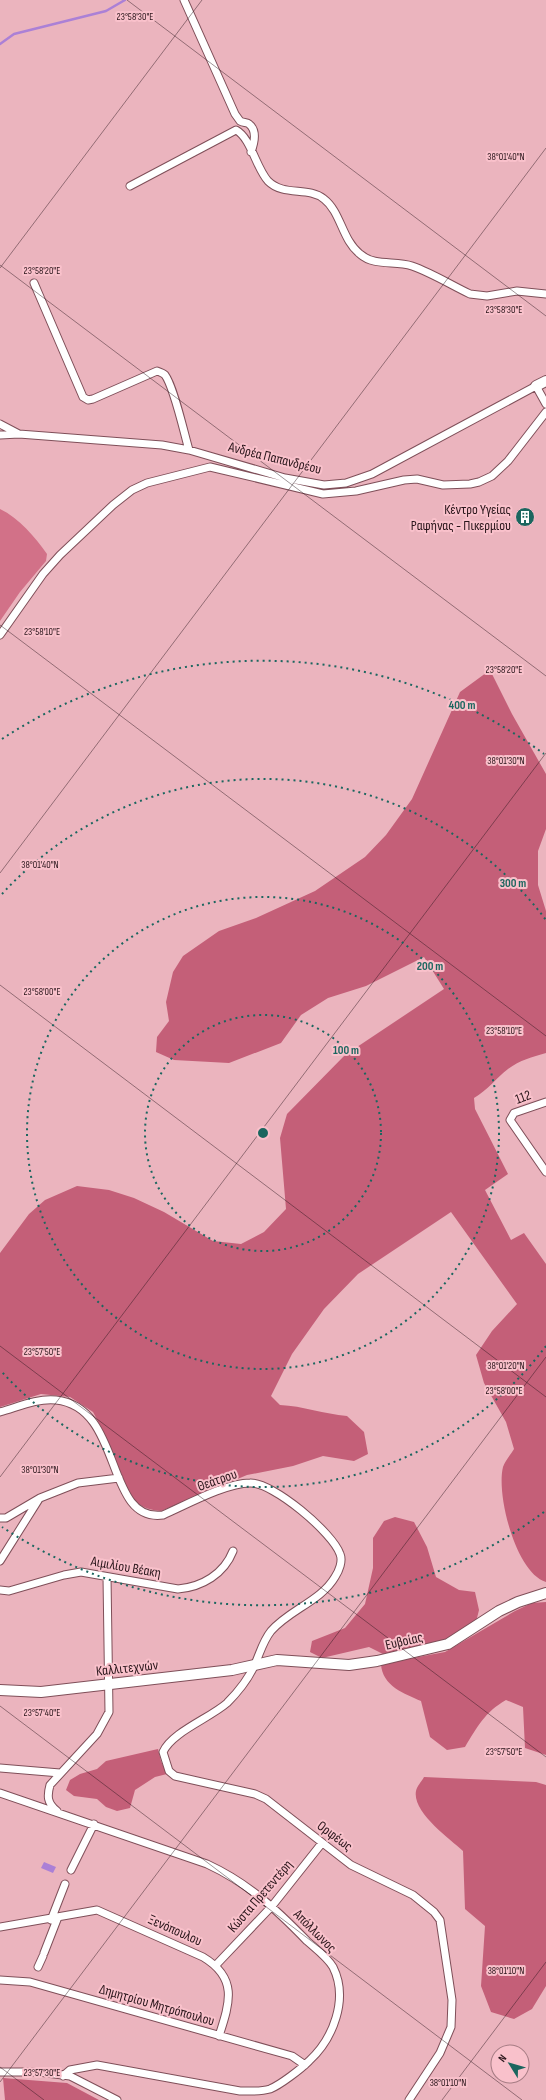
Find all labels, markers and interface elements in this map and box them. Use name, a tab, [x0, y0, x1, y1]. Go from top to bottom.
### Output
text: 23°58'30"E	[117, 11, 153, 23]
text: 38°01'40"N	[487, 151, 525, 163]
text: 23°58'20"E	[24, 265, 60, 277]
text: 23°58'30"E	[486, 304, 522, 316]
street label: Ανδρέα Παπανδρέου	[226, 438, 323, 478]
place label: Κέντρο Υγείας Ραφήνας - Πικερμίου	[411, 501, 511, 534]
building icon: Κέντρο Υγείας Ραφήνας - Πικερμίου	[514, 506, 536, 528]
text: 23°58'10"E	[24, 626, 60, 638]
text: 23°58'20"E	[486, 664, 522, 676]
text: 400 m	[449, 698, 475, 713]
text: 38°01'30"N	[487, 755, 525, 767]
text: 38°01'40"N	[21, 859, 59, 871]
text: 300 m	[500, 876, 526, 891]
text: 200 m	[417, 959, 443, 974]
text: 23°58'00"E	[23, 986, 61, 998]
text: 23°58'10"E	[486, 1025, 522, 1037]
text: 100 m	[333, 1043, 359, 1058]
street label: 112	[513, 1086, 534, 1108]
centre of rings	[256, 1126, 270, 1140]
text: 23°57'50"E	[24, 1346, 60, 1358]
text: 38°01'20"N	[487, 1360, 525, 1372]
text: 23°58'00"E	[485, 1385, 523, 1397]
text: 38°01'30"N	[21, 1464, 59, 1476]
street label: Θεάτρου	[195, 1465, 239, 1495]
street label: Αιμιλίου Βέακη	[89, 1552, 162, 1582]
street label: Ευβοίας	[383, 1628, 425, 1654]
street label: Καλλιτεχνών	[95, 1656, 159, 1680]
text: 23°57'40"E	[24, 1707, 60, 1719]
text: 23°57'50"E	[486, 1746, 522, 1758]
street label: Ορφέως	[314, 1817, 356, 1855]
street label: Κώστα Πρετεντέρη	[224, 1856, 296, 1936]
street label: Απόλλωνος	[289, 1905, 340, 1956]
street label: Ξενόπουλου	[145, 1911, 205, 1949]
text: 38°01'10"N	[488, 1965, 524, 1977]
street label: Δημητρίου Μητρόπουλου	[97, 1980, 217, 2030]
north arrow	[490, 2044, 530, 2084]
text: N	[495, 2052, 509, 2065]
text: 23°57'30"E	[24, 2067, 60, 2079]
text: 38°01'10"N	[430, 2077, 466, 2089]

